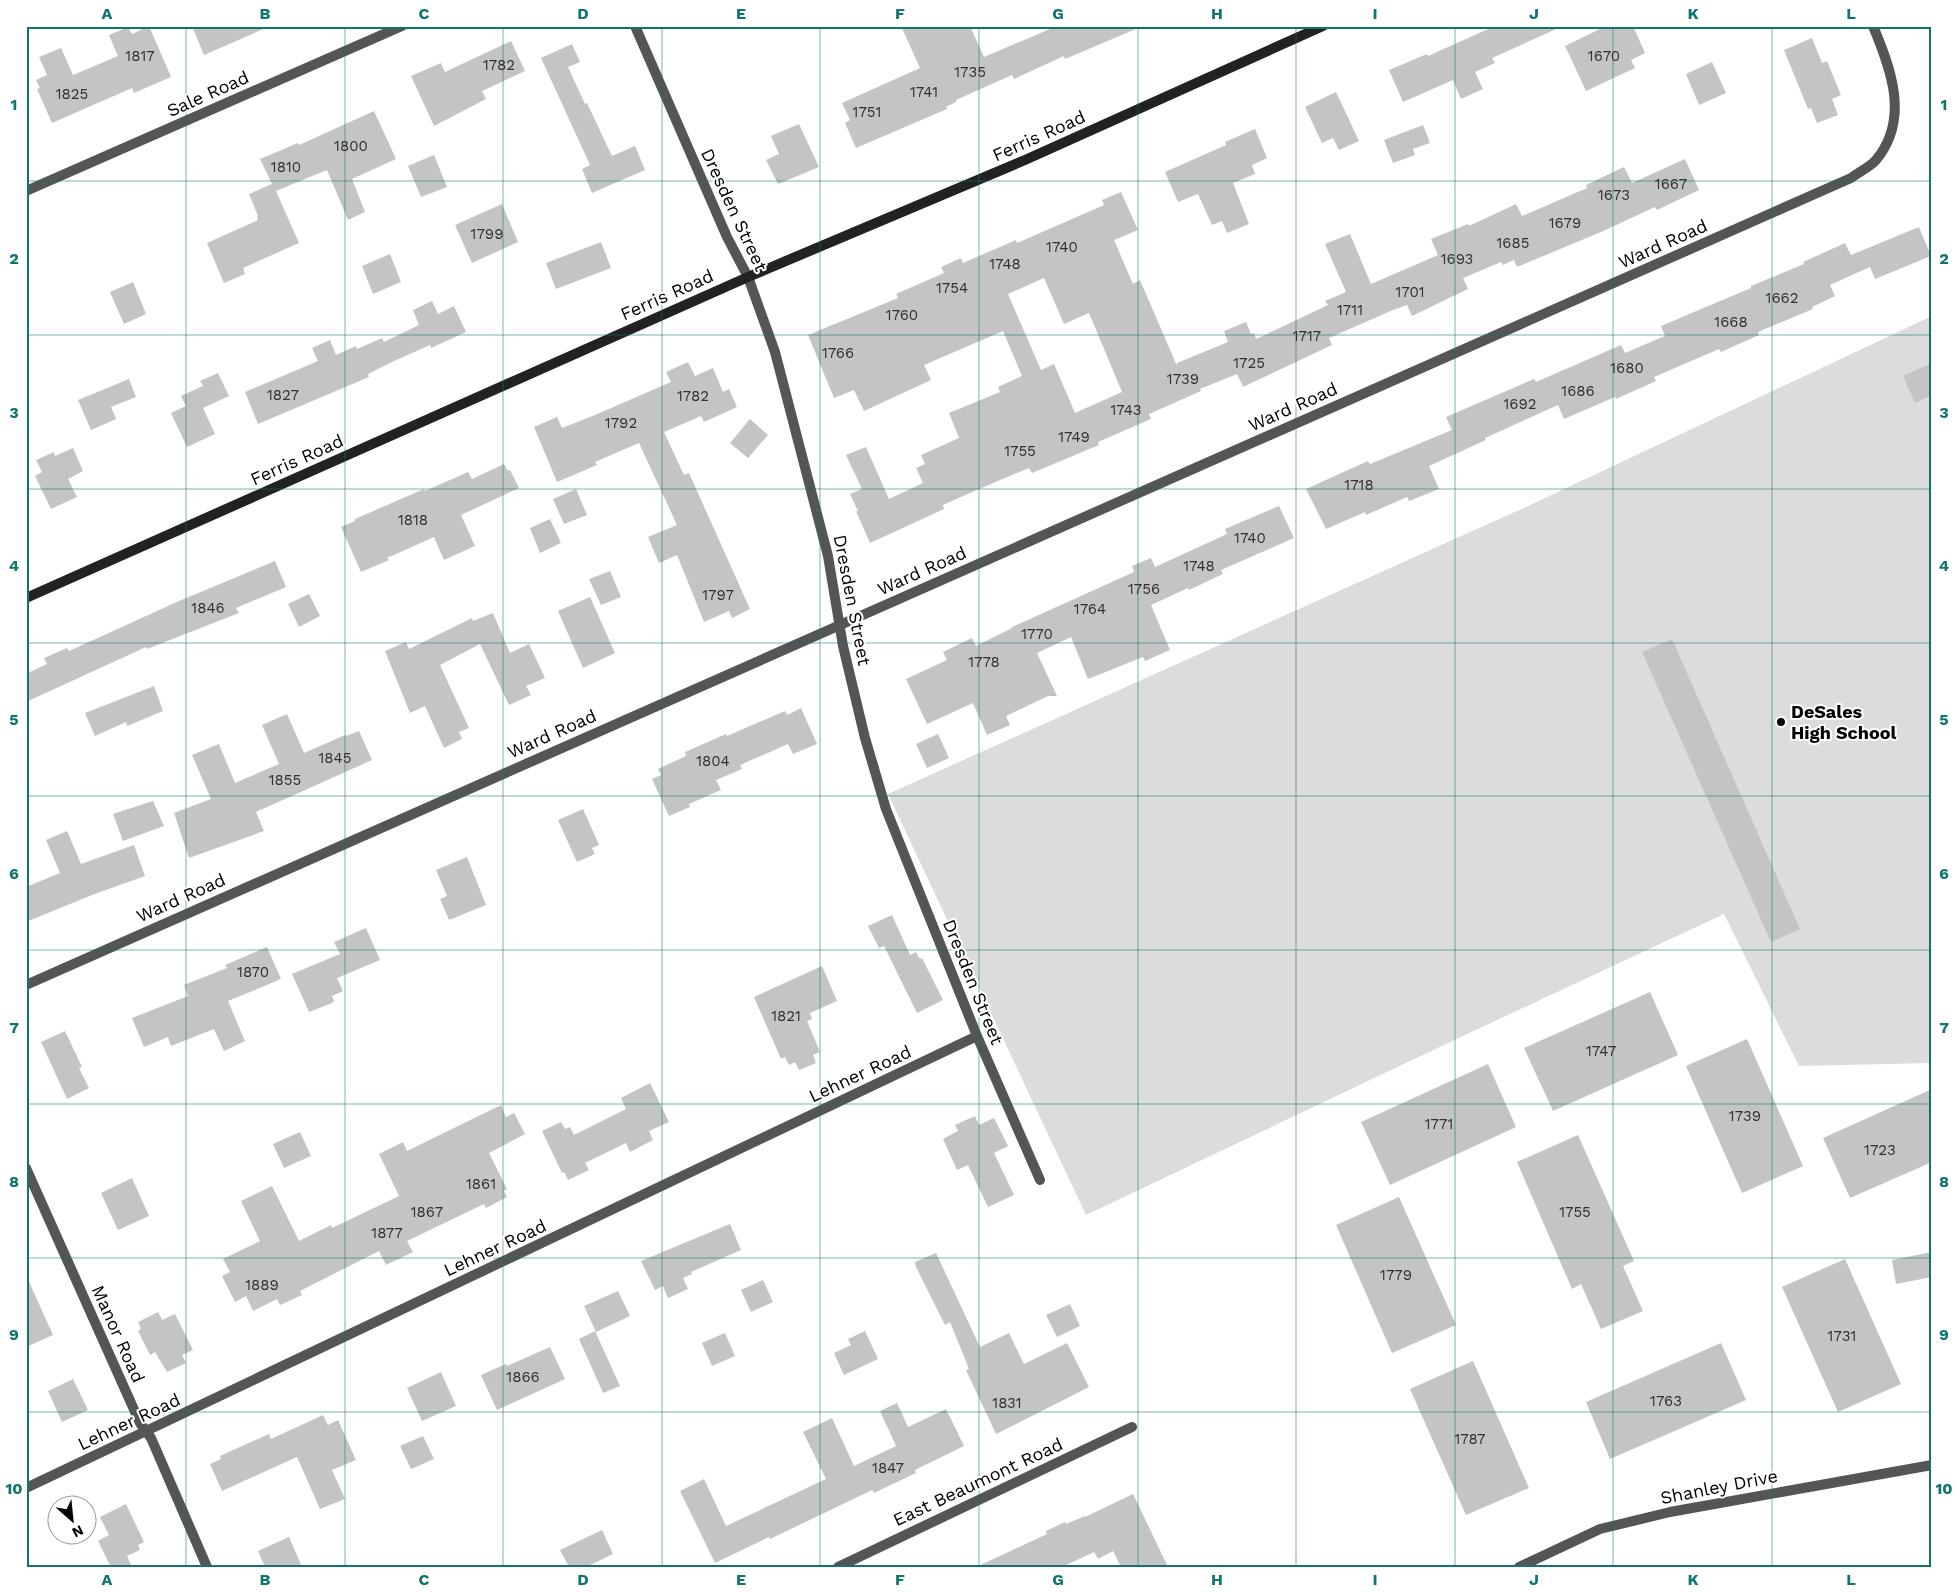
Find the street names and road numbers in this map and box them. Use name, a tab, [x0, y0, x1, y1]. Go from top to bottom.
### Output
street label: Sale Road	[164, 66, 252, 121]
street label: Ferris Road	[989, 106, 1088, 165]
street label: Dresden Street	[697, 145, 772, 275]
street label: Ward Road	[1615, 215, 1711, 272]
street label: Ferris Road	[617, 265, 716, 324]
street label: Ward Road	[1245, 378, 1341, 435]
street label: Ferris Road	[247, 430, 346, 489]
street label: Dresden Street	[829, 533, 876, 668]
street label: Ward Road	[874, 542, 970, 599]
street label: Ward Road	[504, 705, 600, 762]
street label: Ward Road	[133, 869, 229, 926]
street label: Dresden Street	[939, 916, 1008, 1048]
street label: Lehner Road	[805, 1041, 914, 1106]
street label: Lehner Road	[440, 1215, 549, 1280]
street label: Manor Road	[88, 1282, 149, 1386]
street label: Lehner Road	[74, 1389, 183, 1454]
street label: East Beaumont Road	[890, 1433, 1066, 1530]
street label: Shanley Drive	[1658, 1465, 1779, 1508]

